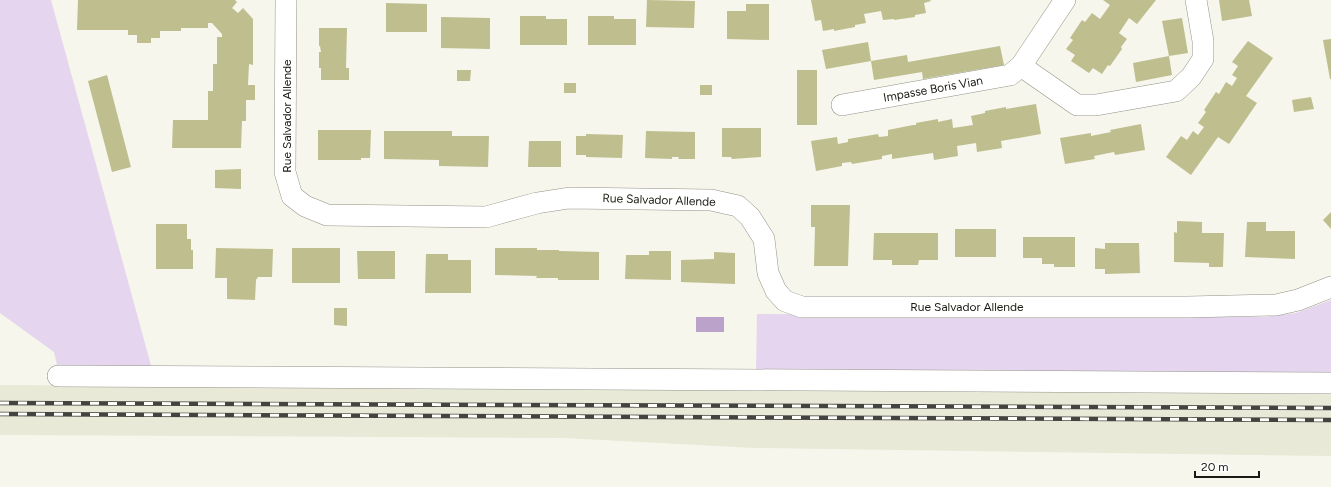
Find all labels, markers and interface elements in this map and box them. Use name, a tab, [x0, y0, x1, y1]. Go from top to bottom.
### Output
street label: Rue Salvador Allende	[280, 59, 294, 173]
street label: Impasse Boris Vian	[882, 73, 984, 105]
street label: Rue Salvador Allende	[602, 191, 716, 209]
street label: Rue Salvador Allende	[910, 300, 1024, 314]
scale bar	[1195, 453, 1259, 479]
text: 20 m	[1201, 460, 1229, 474]

